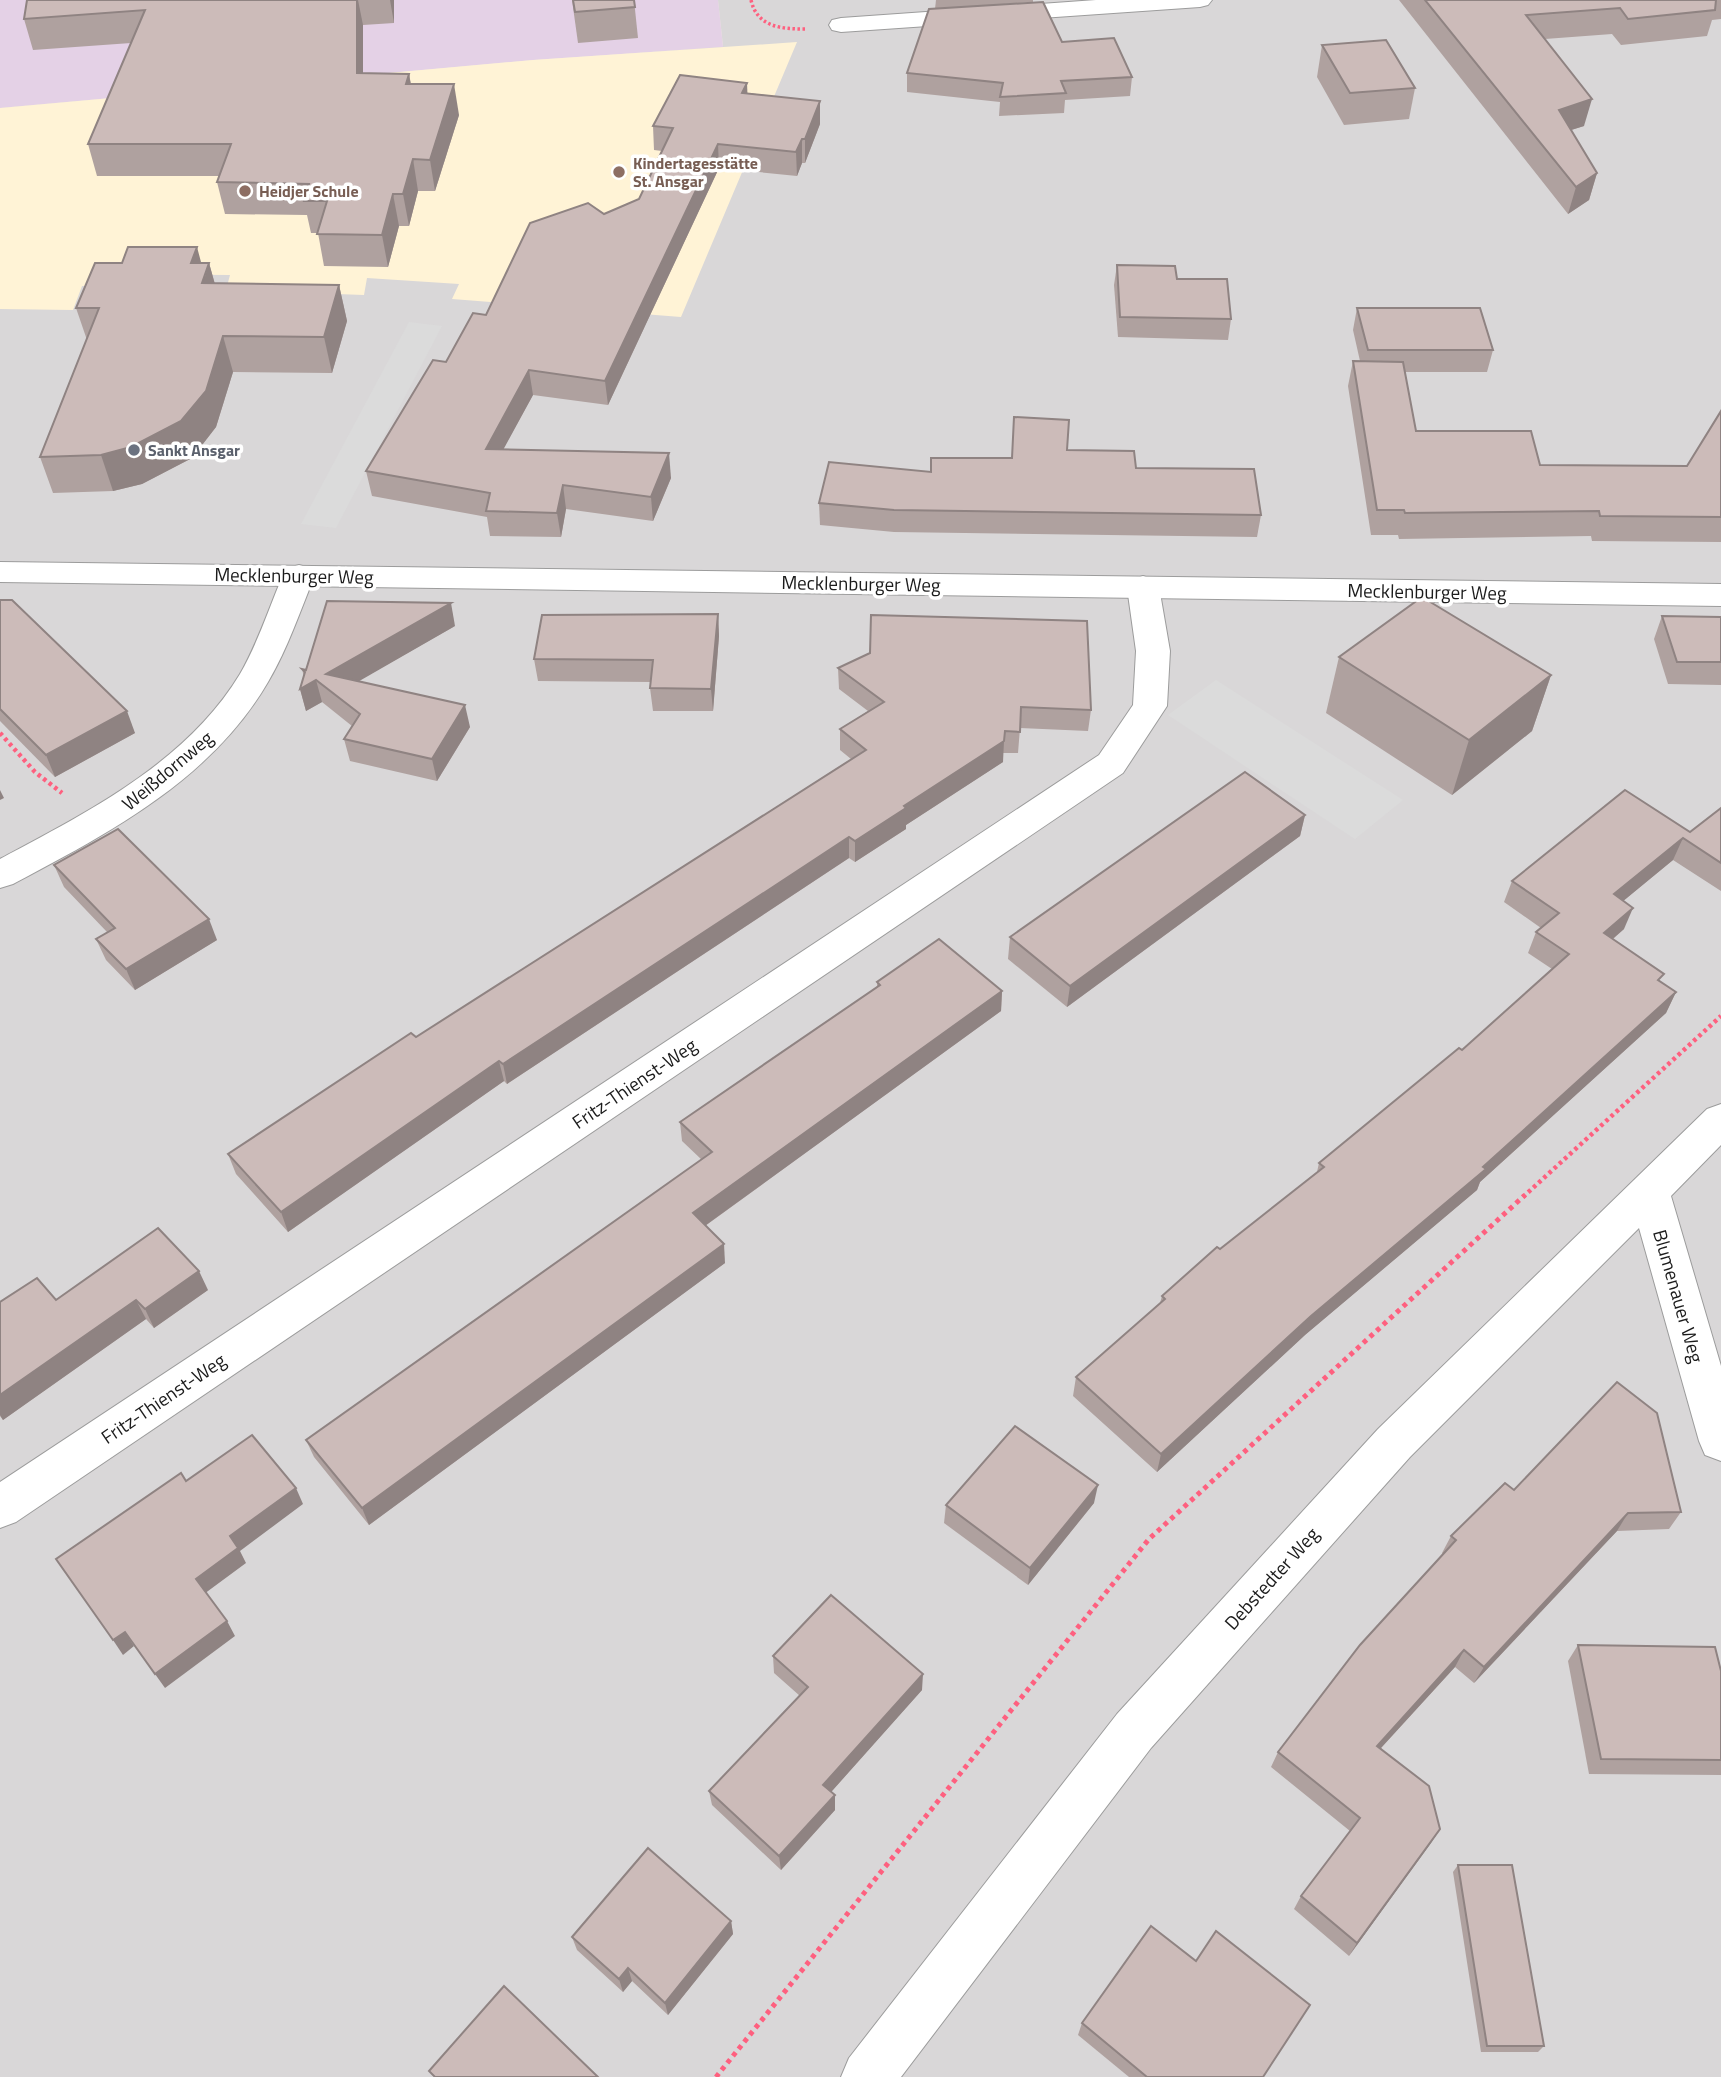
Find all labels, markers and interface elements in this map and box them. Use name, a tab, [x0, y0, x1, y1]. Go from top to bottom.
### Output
place label: Kindertagesstätte St. Ansgar	[633, 151, 758, 193]
marker: Kindertagesstätte St. Ansgar	[611, 164, 627, 180]
place label: Heidjer Schule	[259, 179, 359, 203]
marker: Heidjer Schule	[237, 183, 253, 199]
place label: Sankt Ansgar	[148, 438, 240, 462]
marker: Sankt Ansgar	[126, 442, 142, 458]
street label: Mecklenburger Weg	[214, 559, 374, 591]
street label: Mecklenburger Weg	[781, 567, 941, 599]
street label: Mecklenburger Weg	[1347, 575, 1507, 607]
street label: Weißdornweg	[115, 723, 219, 817]
street label: Fritz-Thienst-Weg	[566, 1030, 702, 1136]
street label: Blumenauer Weg	[1646, 1226, 1712, 1366]
street label: Fritz-Thienst-Weg	[95, 1345, 231, 1451]
street label: Debstedter Weg	[1217, 1520, 1325, 1636]

